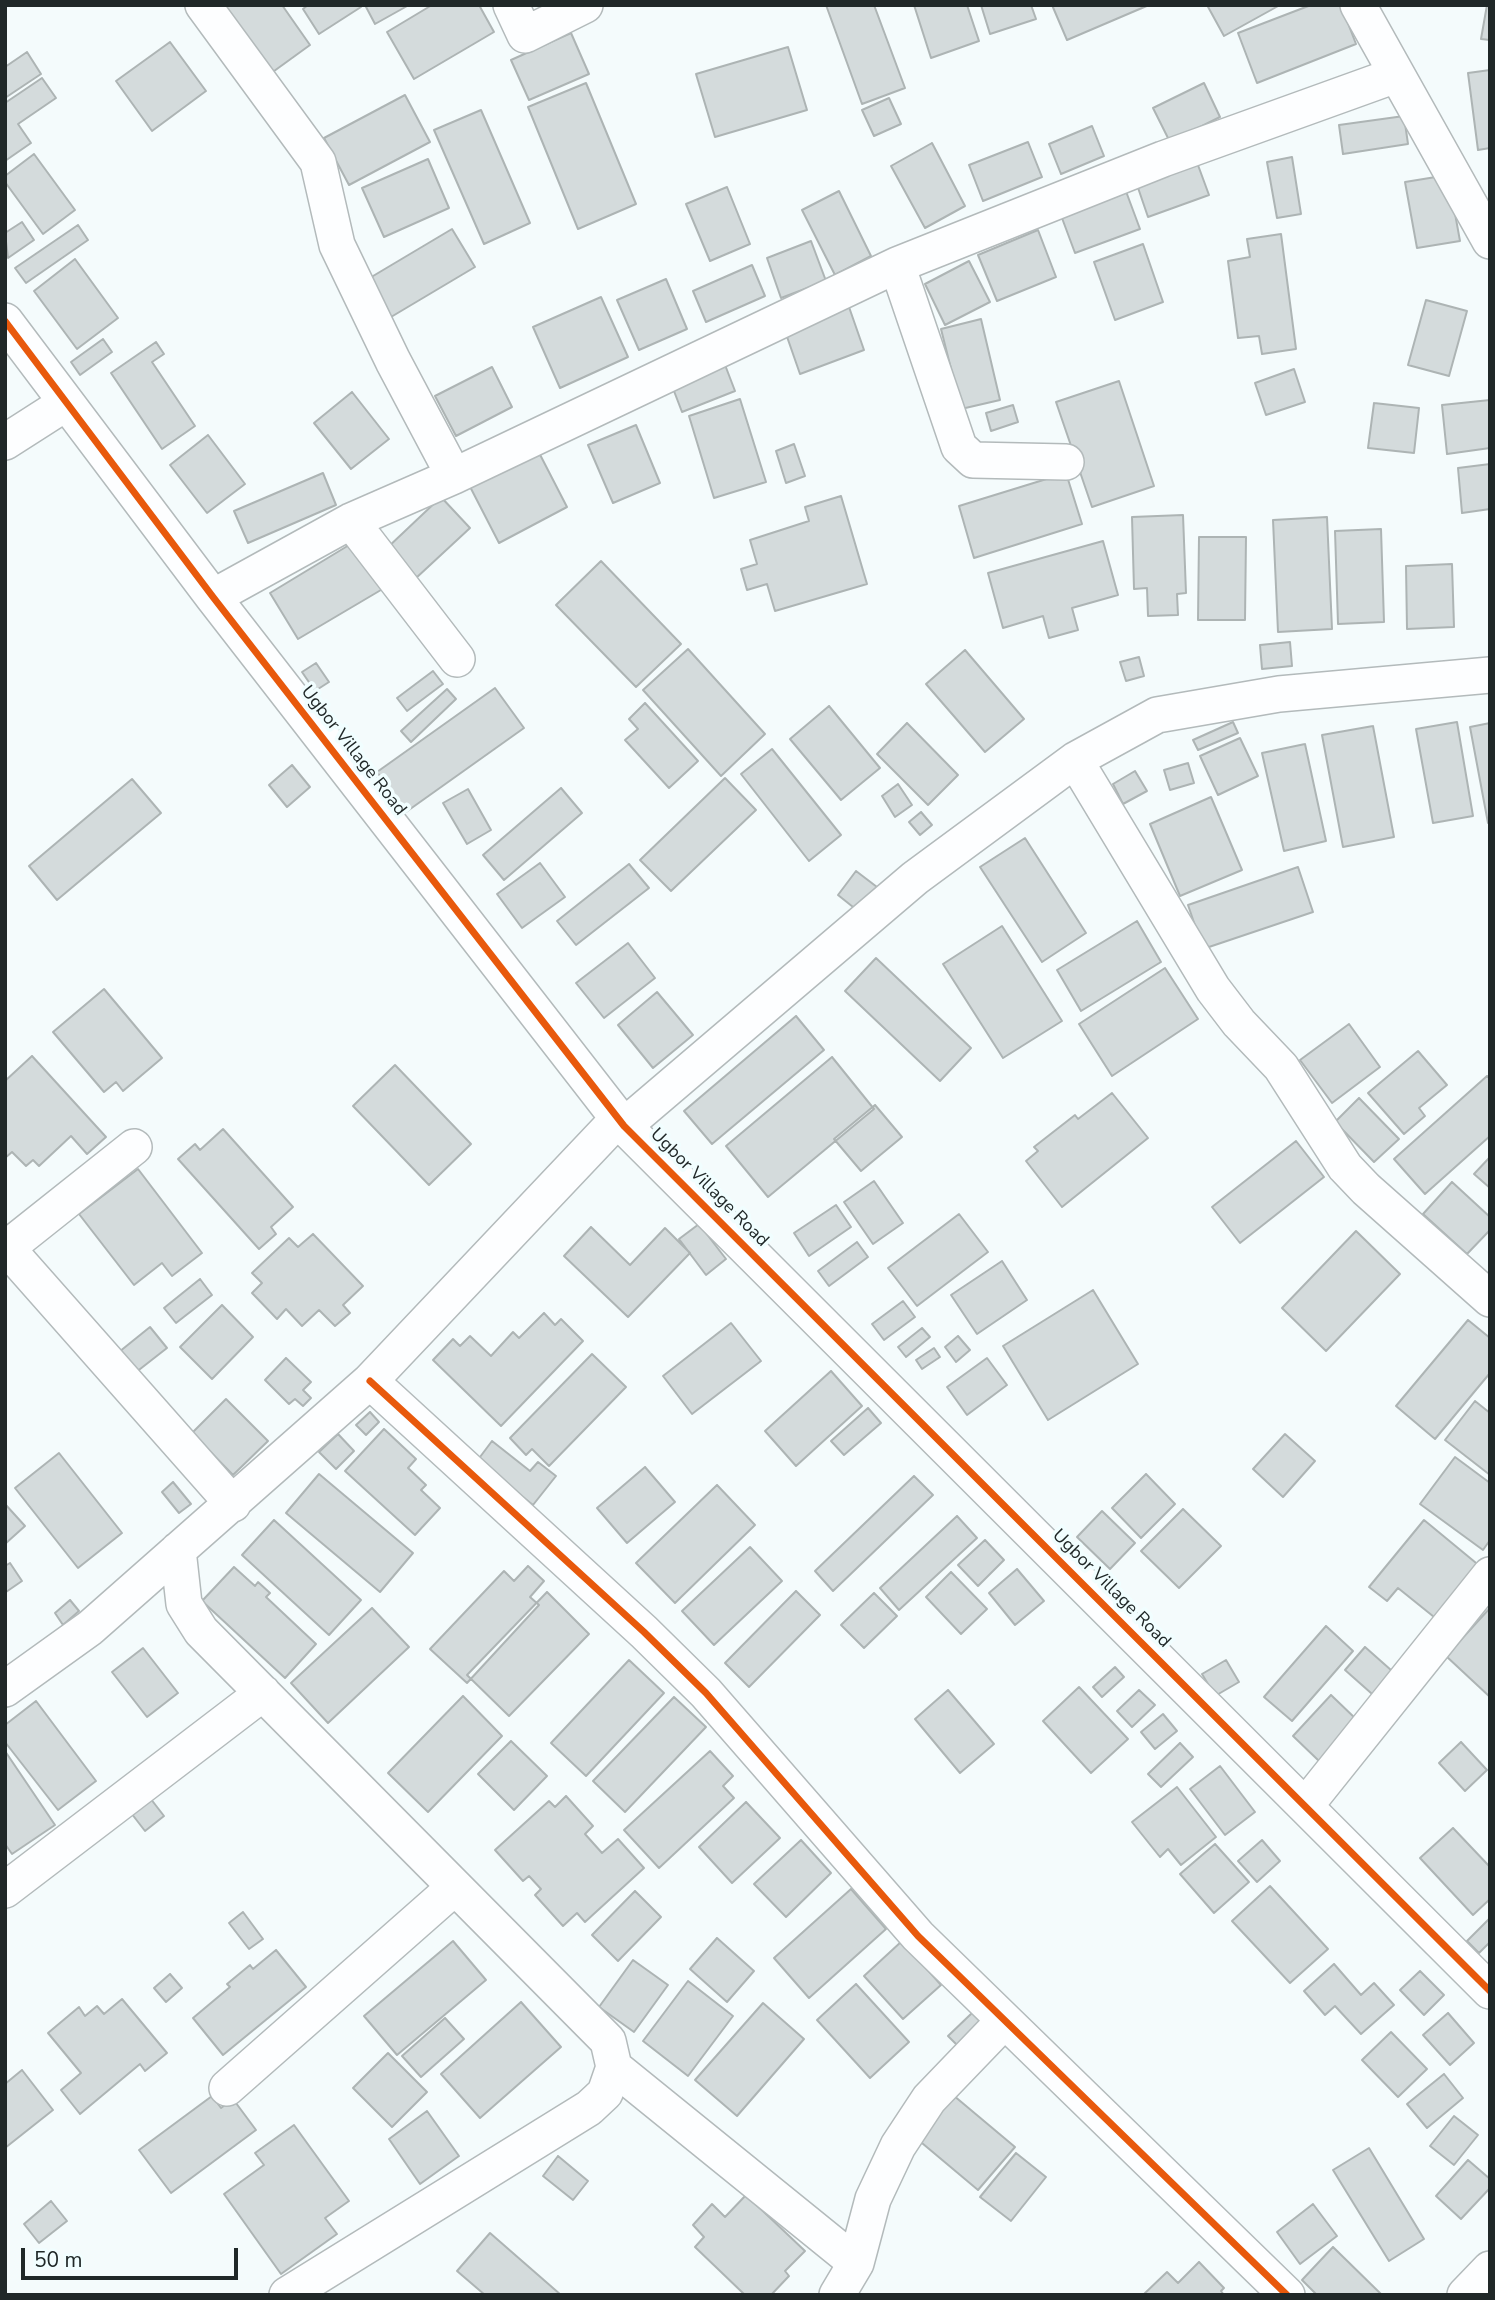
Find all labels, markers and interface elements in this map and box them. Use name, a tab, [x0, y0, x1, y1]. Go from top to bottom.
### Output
street label: Ugbor Village Road	[296, 682, 410, 820]
street label: Ugbor Village Road	[645, 1124, 773, 1252]
street label: Ugbor Village Road	[1047, 1525, 1175, 1653]
scale bar	[24, 2234, 242, 2278]
text: 50 m	[34, 2246, 83, 2274]

